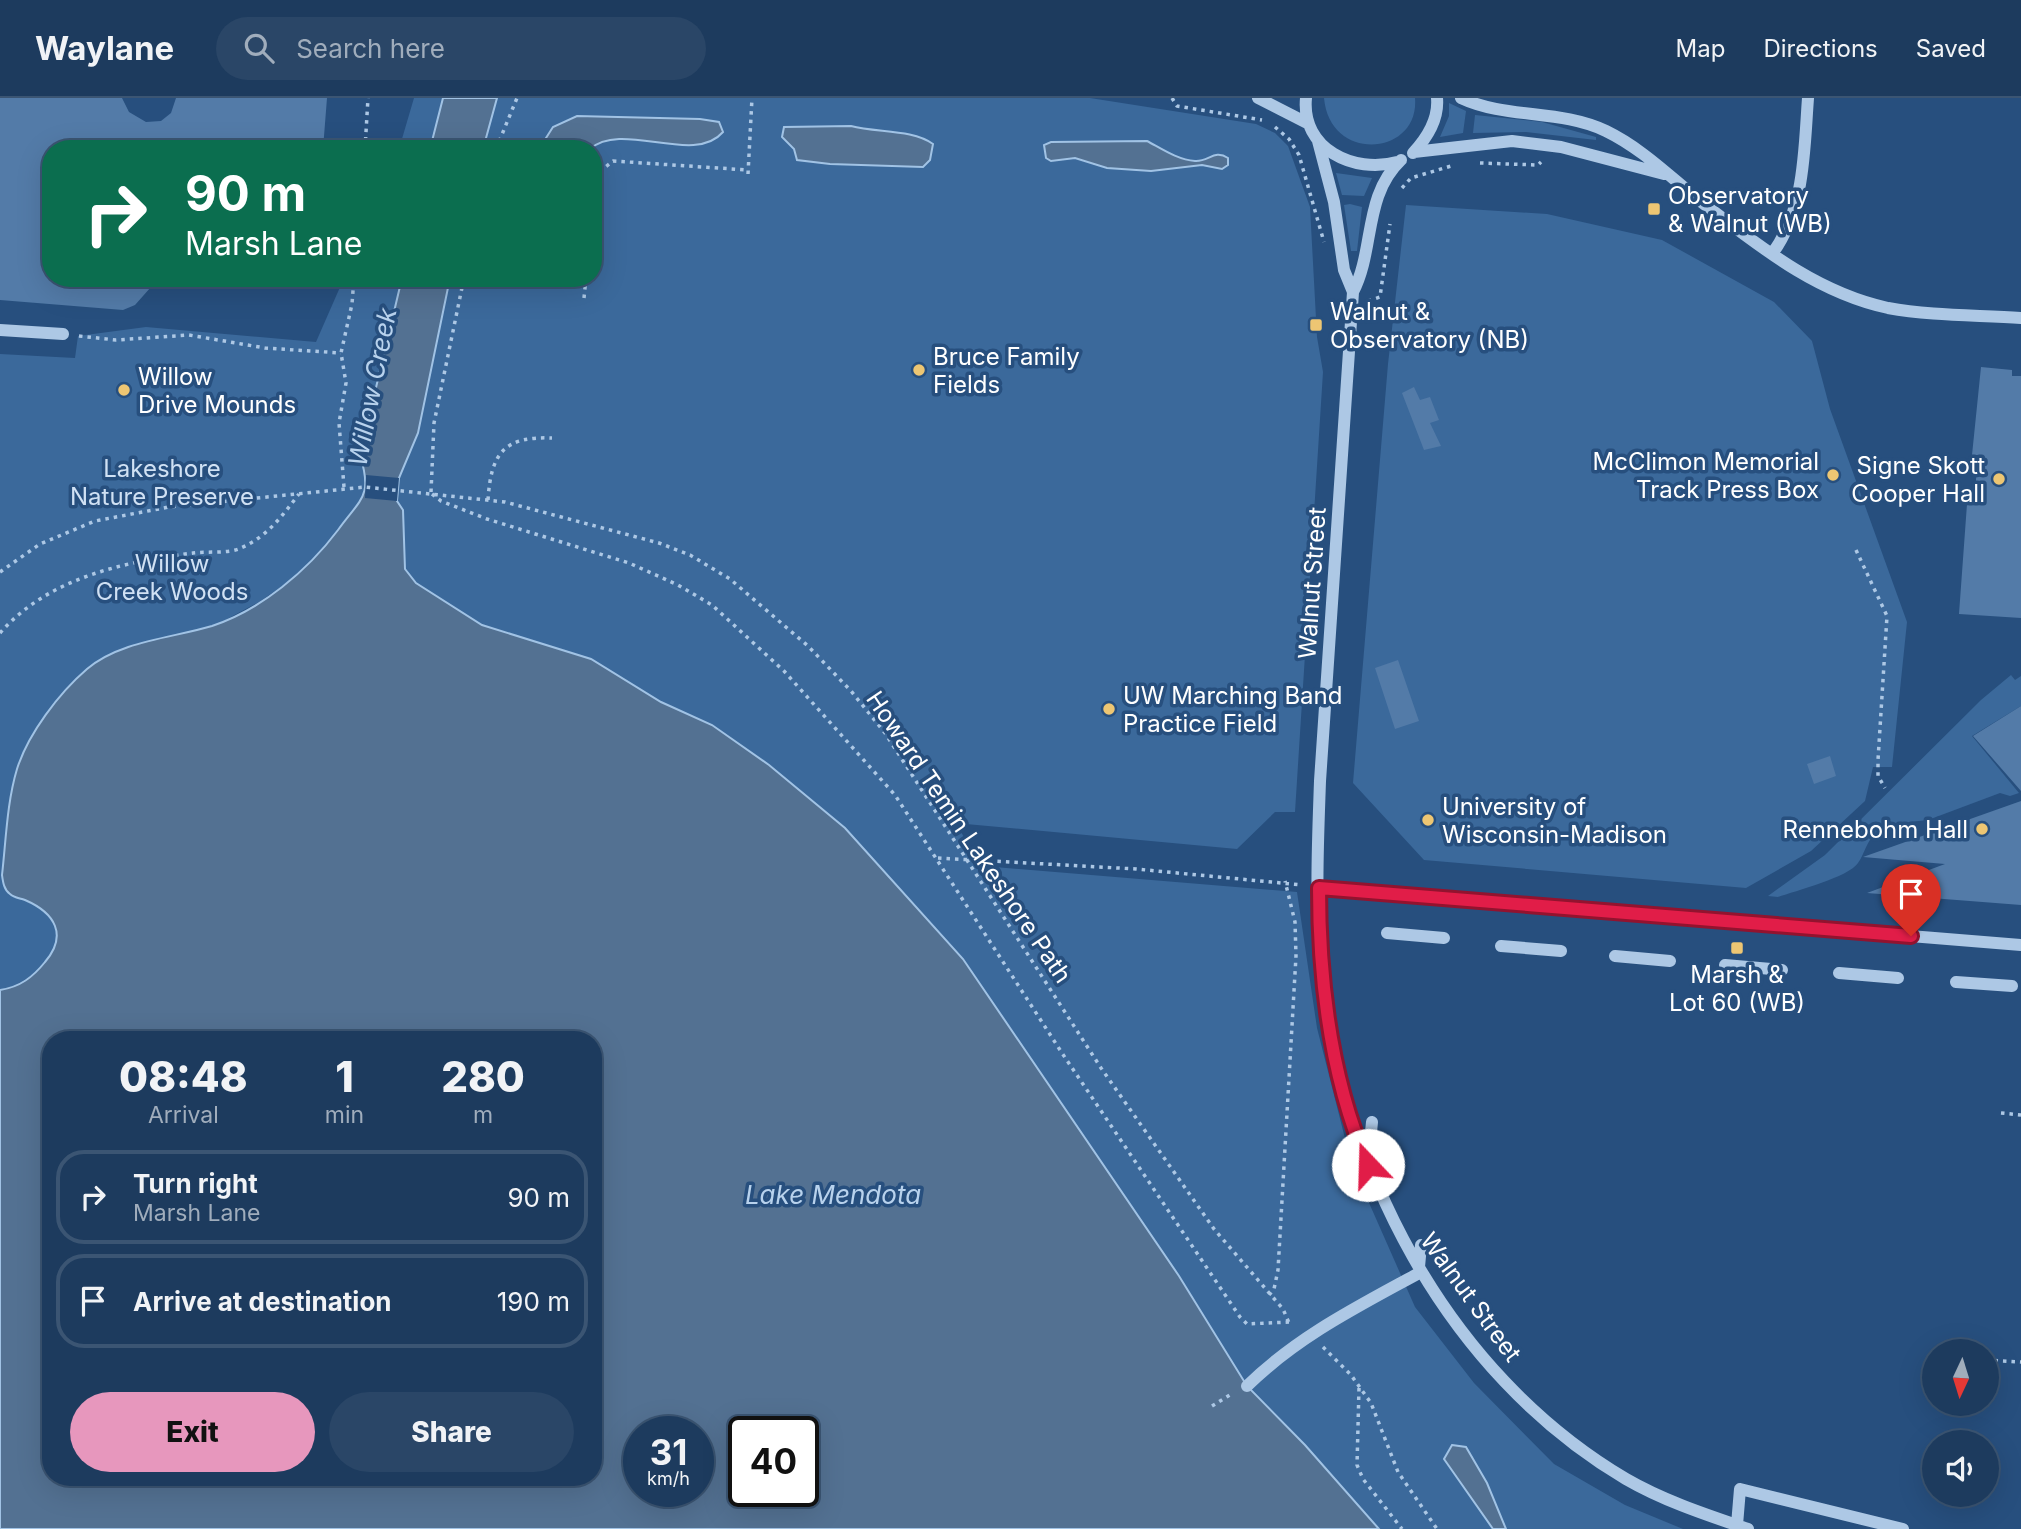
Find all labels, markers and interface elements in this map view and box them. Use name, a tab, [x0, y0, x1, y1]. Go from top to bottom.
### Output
search box	[216, 17, 706, 80]
text: Waylane	[35, 28, 174, 68]
icon: search	[240, 29, 278, 67]
text: Search here	[296, 33, 445, 64]
text: Map	[1676, 34, 1725, 63]
text: Directions	[1763, 34, 1878, 63]
text: Saved	[1916, 34, 1986, 63]
text: 90 m	[185, 164, 306, 223]
icon: right	[70, 168, 161, 259]
place label: Observatory & Walnut (WB)	[1668, 181, 1832, 238]
marker: Observatory & Walnut (WB)	[1646, 201, 1662, 217]
text: Marsh Lane	[185, 224, 362, 263]
place label: Walnut & Observatory (NB)	[1330, 297, 1529, 354]
water label: Willow Creek	[341, 304, 403, 469]
marker: Walnut & Observatory (NB)	[1308, 317, 1324, 333]
place label: Bruce Family Fields	[933, 342, 1080, 399]
place label: Willow Drive Mounds	[138, 362, 296, 419]
marker: Bruce Family Fields	[911, 362, 927, 378]
marker: Willow Drive Mounds	[116, 382, 132, 398]
place label: McClimon Memorial Track Press Box	[1593, 447, 1819, 504]
place label: Signe Skott Cooper Hall	[1851, 451, 1985, 508]
park label: Lakeshore Nature Preserve	[70, 454, 254, 511]
marker: McClimon Memorial Track Press Box	[1825, 467, 1841, 483]
marker: Signe Skott Cooper Hall	[1991, 471, 2007, 487]
street label: Walnut Street	[1292, 506, 1332, 660]
park label: Willow Creek Woods	[96, 549, 248, 606]
place label: UW Marching Band Practice Field	[1123, 681, 1342, 738]
street label: Howard Temin Lakeshore Path	[860, 686, 1078, 988]
marker: UW Marching Band Practice Field	[1101, 701, 1117, 717]
place label: University of Wisconsin-Madison	[1442, 792, 1667, 849]
marker: University of Wisconsin-Madison	[1420, 812, 1436, 828]
place label: Rennebohm Hall	[1783, 815, 1968, 844]
marker: Rennebohm Hall	[1974, 821, 1990, 837]
pin	[1881, 864, 1941, 936]
icon: arrive	[1892, 875, 1930, 913]
marker: Marsh & Lot 60 (WB)	[1729, 940, 1745, 956]
place label: Marsh & Lot 60 (WB)	[1669, 960, 1805, 1017]
text: 08:48	[119, 1051, 248, 1102]
text: 1	[335, 1051, 354, 1102]
text: 280	[441, 1051, 525, 1102]
text: Arrival	[148, 1101, 219, 1129]
text: min	[325, 1101, 364, 1129]
text: m	[473, 1101, 493, 1129]
position arrow	[1331, 1128, 1405, 1202]
text: Turn right	[133, 1168, 258, 1199]
icon: right	[74, 1178, 112, 1216]
water label: Lake Mendota	[745, 1179, 921, 1210]
text: 90 m	[507, 1182, 570, 1213]
text: Marsh Lane	[133, 1199, 260, 1227]
street label: Walnut Street	[1414, 1227, 1528, 1367]
icon: arrive	[74, 1282, 112, 1320]
text: Arrive at destination	[133, 1286, 392, 1317]
text: 190 m	[497, 1286, 570, 1317]
north arrow	[1922, 1339, 1998, 1416]
map controls	[1922, 1339, 1999, 1507]
button: Exit	[70, 1392, 315, 1472]
button: Share	[329, 1392, 574, 1472]
speed limit sign: 40	[728, 1416, 819, 1507]
button: sound	[1922, 1430, 1999, 1507]
text: 31	[650, 1431, 687, 1473]
text: km/h	[647, 1468, 690, 1489]

